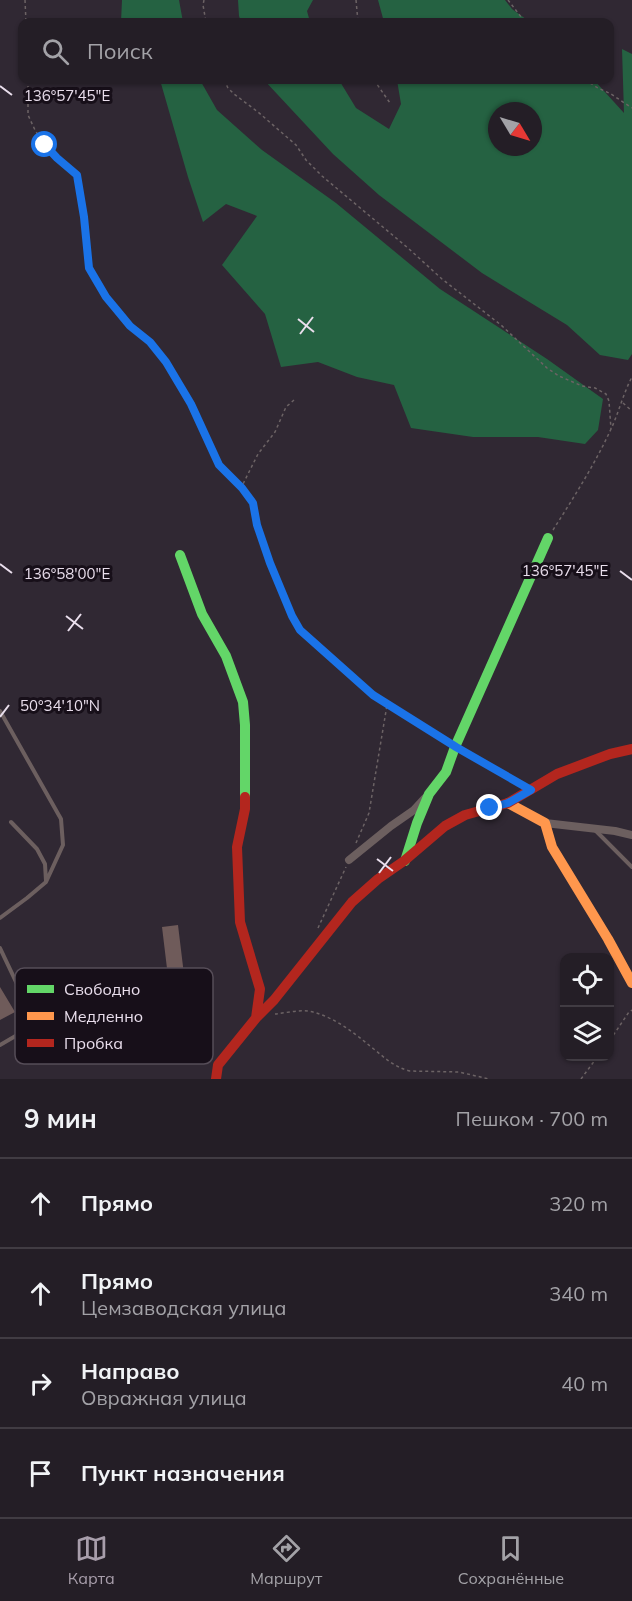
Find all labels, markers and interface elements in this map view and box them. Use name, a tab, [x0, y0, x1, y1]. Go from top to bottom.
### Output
search box	[18, 18, 614, 84]
icon: search	[39, 35, 72, 68]
text: Поиск	[87, 37, 153, 65]
text: 136°57'45"E	[24, 86, 110, 105]
north arrow	[488, 102, 542, 156]
route start	[31, 131, 57, 157]
text: 136°57'45"E	[522, 561, 608, 580]
text: 136°58'00"E	[24, 564, 110, 583]
text: 50°34'10"N	[20, 696, 100, 715]
route end	[476, 794, 502, 820]
map controls	[560, 953, 614, 1061]
button: locate	[560, 953, 614, 1007]
legend	[15, 968, 213, 1064]
text: Свободно	[64, 979, 140, 999]
text: Медленно	[64, 1006, 143, 1026]
button: layers	[560, 1007, 614, 1061]
text: Пробка	[64, 1033, 123, 1053]
text: 9 мин	[24, 1102, 97, 1135]
text: Пешком · 700 m	[456, 1106, 608, 1131]
icon: ahead	[24, 1187, 57, 1220]
text: Прямо	[81, 1189, 153, 1217]
text: 320 m	[549, 1191, 608, 1216]
text: Прямо	[81, 1267, 153, 1295]
icon: ahead	[24, 1277, 57, 1310]
text: 340 m	[549, 1281, 608, 1306]
text: Цемзаводская улица	[81, 1295, 286, 1320]
text: Направо	[81, 1357, 179, 1385]
icon: right	[24, 1367, 57, 1400]
text: 40 m	[561, 1371, 608, 1396]
text: Овражная улица	[81, 1385, 247, 1410]
icon: arrive	[24, 1457, 57, 1490]
text: Пункт назначения	[81, 1459, 285, 1487]
tab: Карта	[68, 1532, 115, 1588]
tab: Маршрут	[250, 1532, 322, 1588]
tab: Сохранённые	[458, 1532, 564, 1588]

